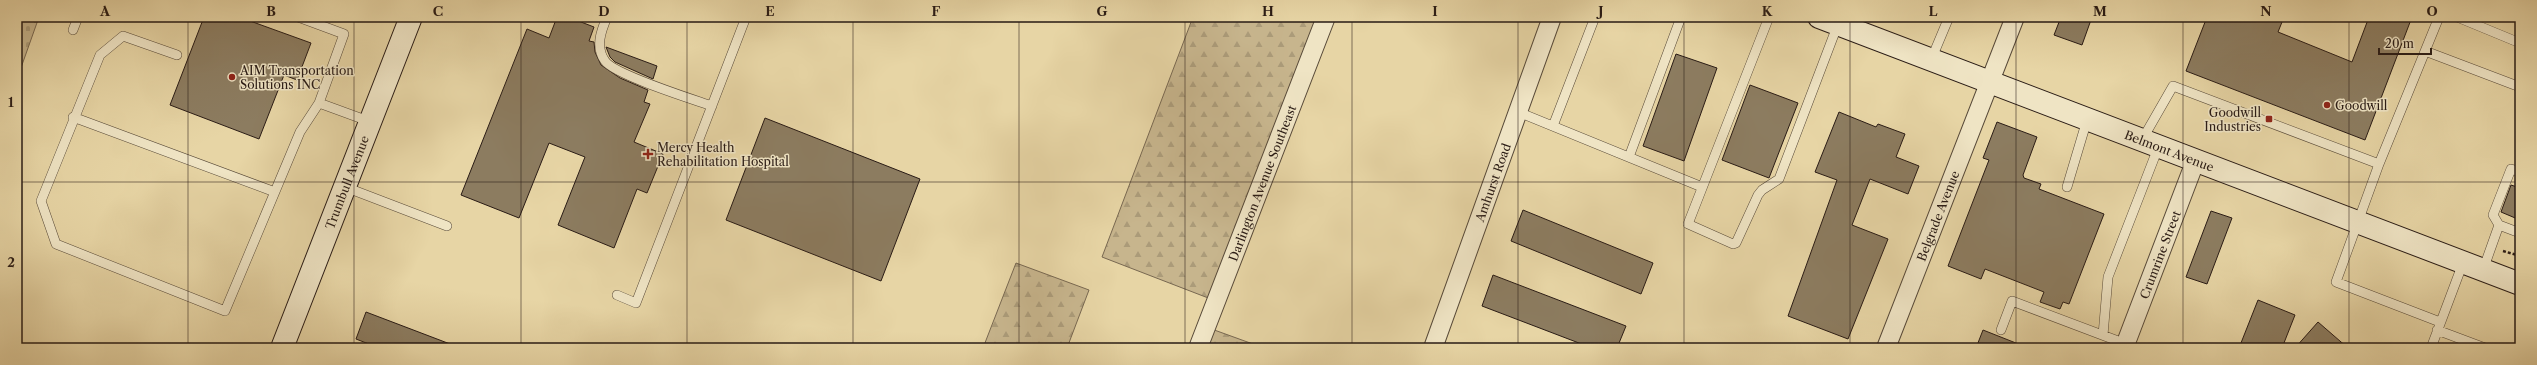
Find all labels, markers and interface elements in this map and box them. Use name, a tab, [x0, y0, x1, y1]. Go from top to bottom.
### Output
text: A	[99, 3, 111, 19]
text: B	[266, 3, 276, 19]
text: C	[433, 3, 443, 19]
text: D	[598, 3, 610, 19]
text: E	[765, 3, 775, 19]
text: F	[932, 3, 941, 19]
text: G	[1096, 3, 1108, 19]
text: H	[1262, 3, 1274, 19]
text: I	[1432, 3, 1438, 19]
text: J	[1596, 3, 1604, 19]
text: K	[1762, 3, 1773, 19]
text: L	[1929, 3, 1938, 19]
text: M	[2093, 3, 2107, 19]
text: N	[2260, 3, 2272, 19]
text: O	[2426, 3, 2438, 19]
scale bar	[2379, 30, 2431, 56]
text: 20 m	[2385, 36, 2414, 51]
place label: AIM Transportation Solutions INC	[239, 63, 354, 92]
marker: AIM Transportation Solutions INC	[227, 72, 237, 82]
text: 1	[8, 94, 14, 110]
place label: Goodwill	[2335, 98, 2388, 113]
marker: Goodwill	[2322, 100, 2332, 110]
street label: Darlington Avenue Southeast	[1225, 102, 1299, 263]
place label: Goodwill Industries	[2204, 105, 2261, 134]
marker: Goodwill Industries	[2264, 114, 2274, 124]
street label: Belmont Avenue	[2123, 127, 2216, 174]
street label: Trumbull Avenue	[322, 133, 372, 231]
place label: Mercy Health Rehabilitation Hospital	[657, 140, 789, 169]
street label: Amhurst Road	[1471, 140, 1514, 225]
marker: Mercy Health Rehabilitation Hospital	[642, 148, 654, 160]
street label: Belgrade Avenue	[1913, 168, 1962, 263]
street label: Crumrine Street	[2136, 208, 2184, 301]
text: 2	[7, 254, 15, 270]

